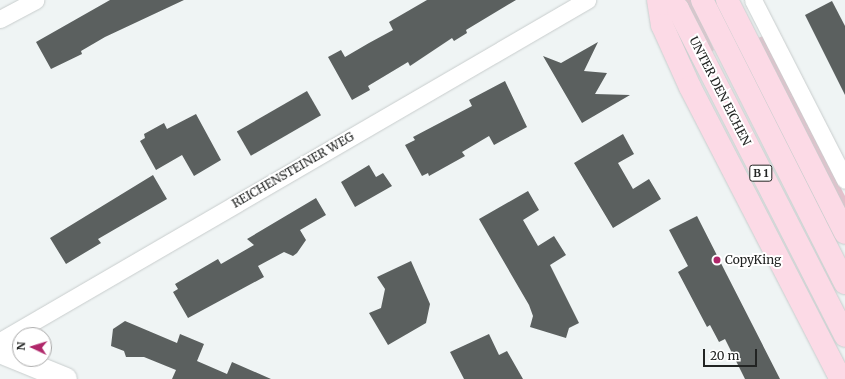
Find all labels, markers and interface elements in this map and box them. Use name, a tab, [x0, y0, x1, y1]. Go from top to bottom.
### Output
street label: UNTER DEN EICHEN	[686, 34, 754, 148]
street label: REICHENSTEINER WEG	[229, 129, 357, 211]
road number: B 1	[749, 164, 773, 182]
place label: CopyKing	[725, 253, 781, 267]
marker: CopyKing	[712, 255, 722, 265]
north arrow	[12, 327, 52, 367]
text: N	[14, 341, 28, 351]
scale bar	[705, 341, 759, 367]
text: 20 m	[710, 348, 739, 363]

